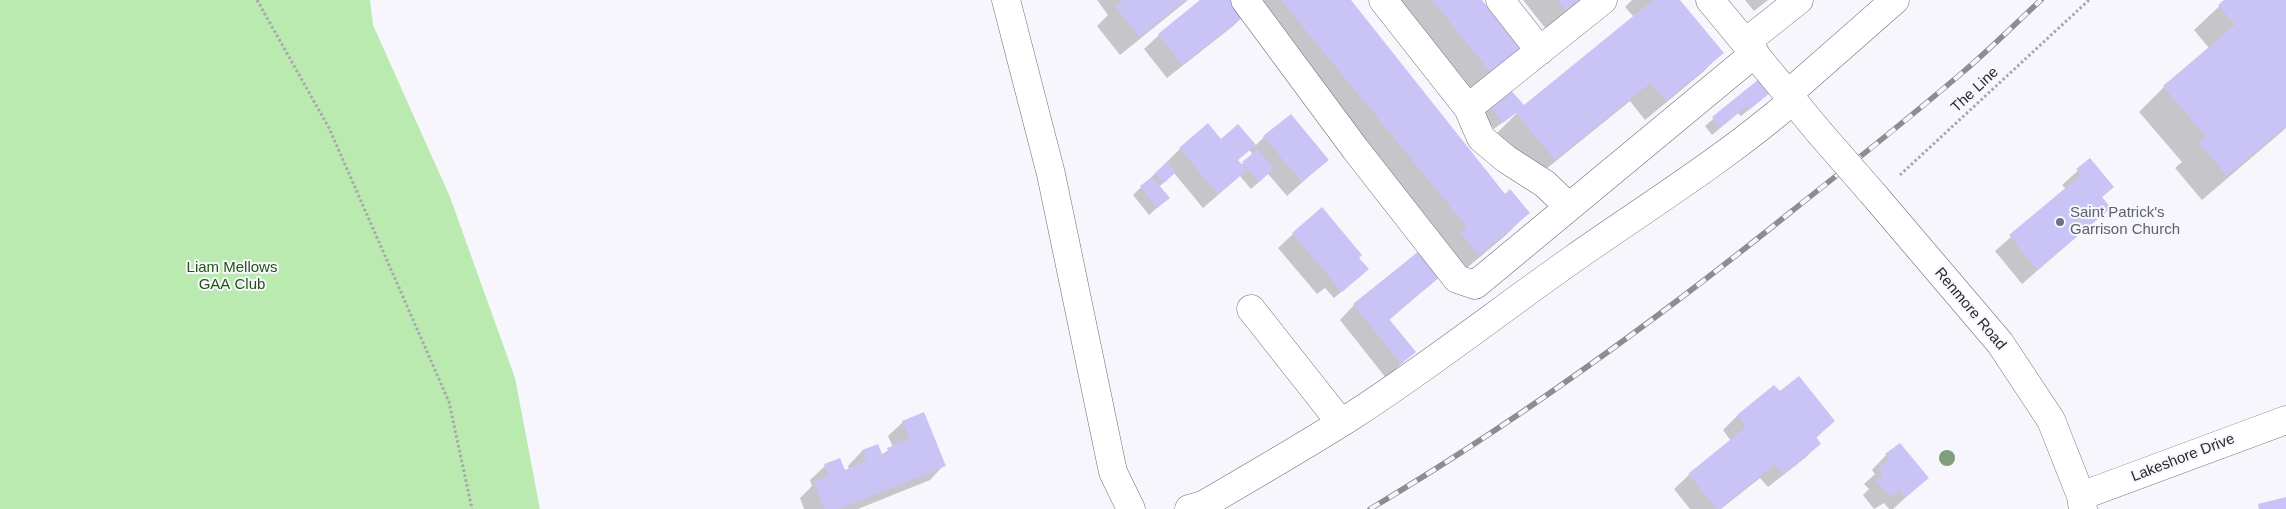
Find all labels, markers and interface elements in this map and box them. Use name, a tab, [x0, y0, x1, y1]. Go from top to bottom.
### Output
street label: The Line	[1948, 64, 2002, 116]
place label: Saint Patrick's Garrison Church	[2070, 204, 2180, 239]
marker: Saint Patrick's Garrison Church	[2054, 216, 2066, 228]
park label: Liam Mellows GAA Club	[187, 259, 277, 294]
street label: Renmore Road	[1930, 264, 2010, 354]
street label: Lakeshore Drive	[2129, 430, 2237, 486]

